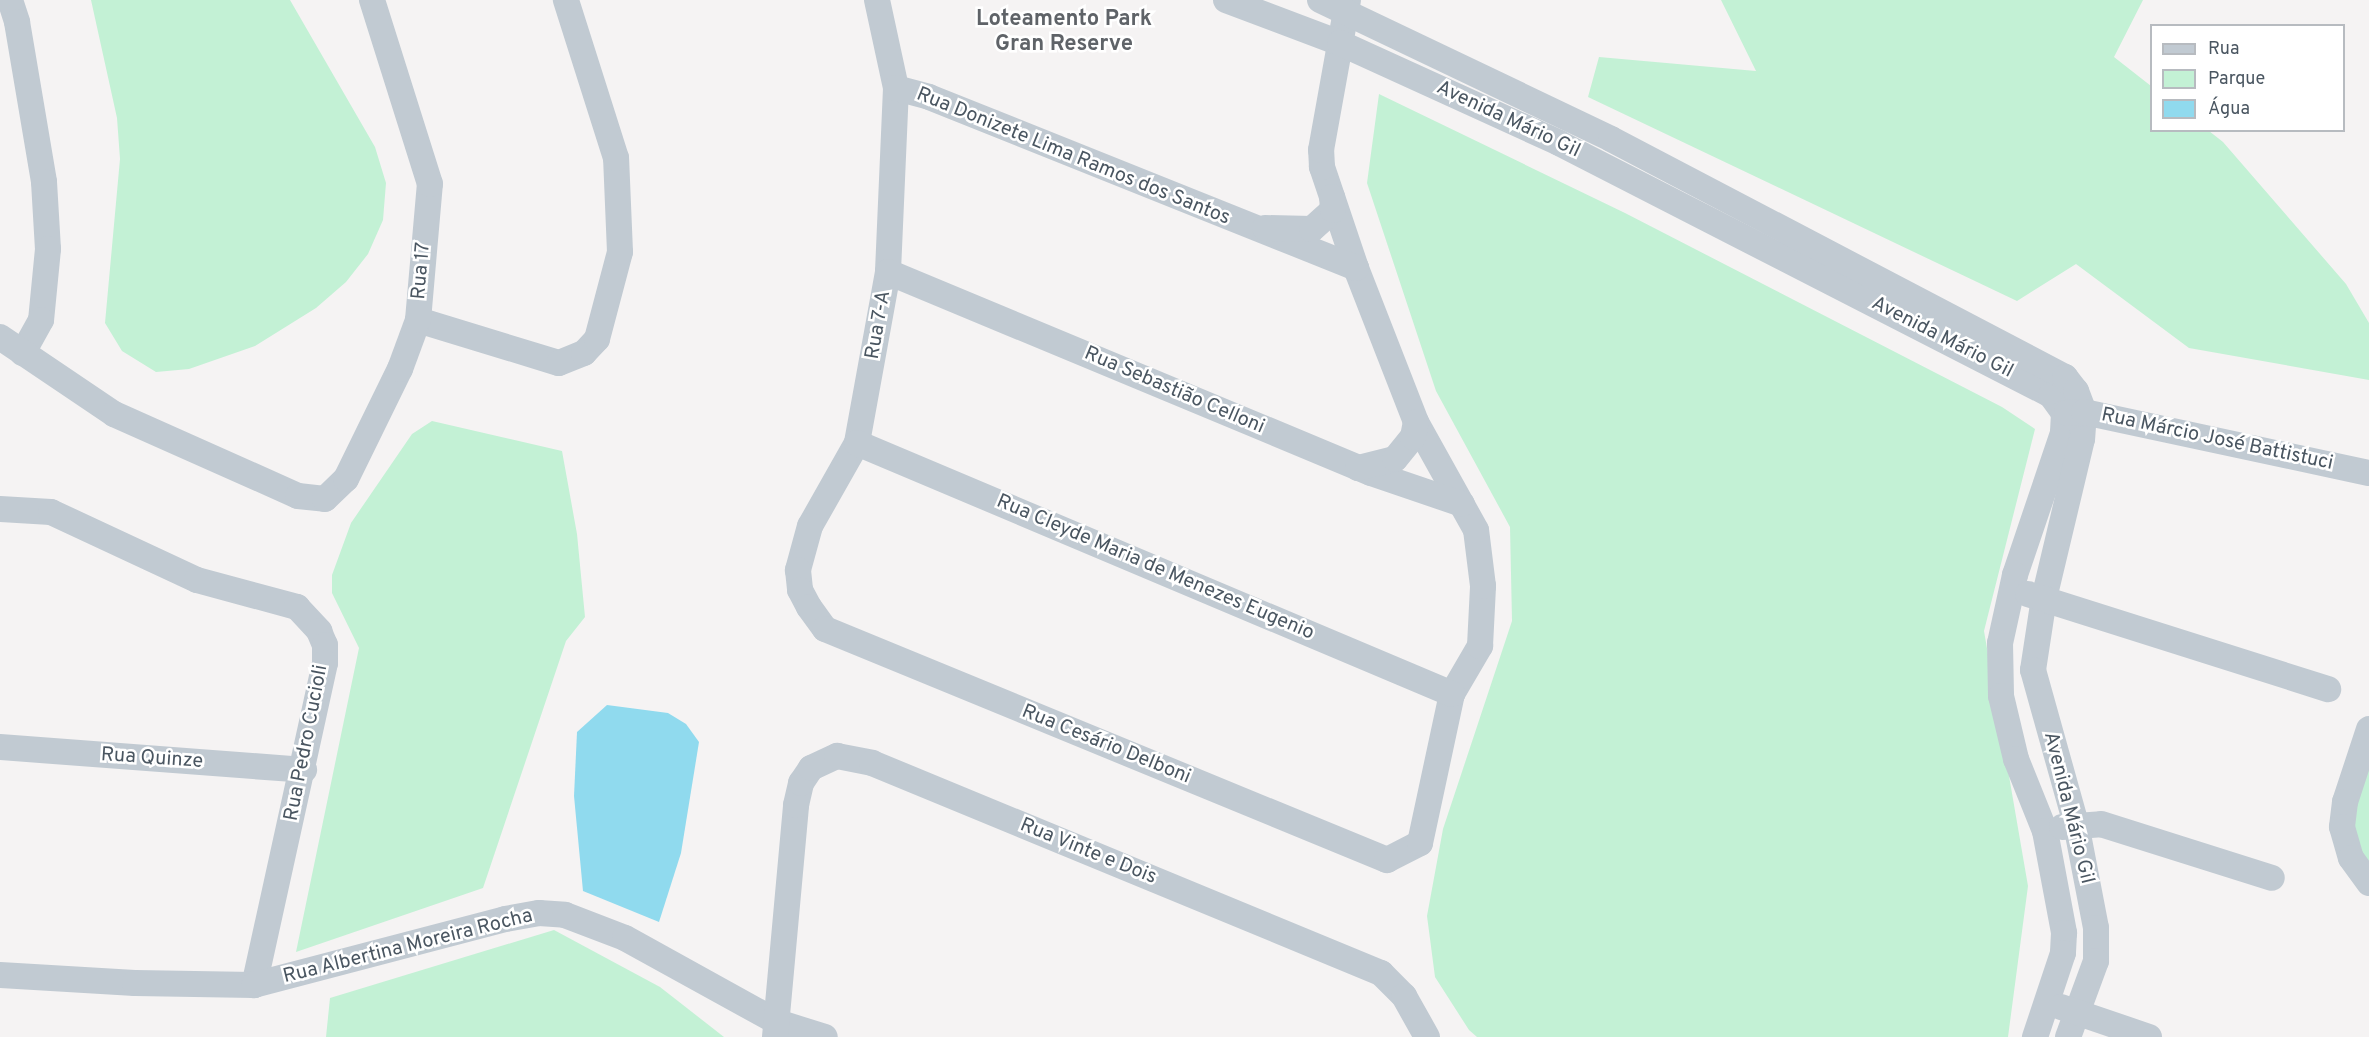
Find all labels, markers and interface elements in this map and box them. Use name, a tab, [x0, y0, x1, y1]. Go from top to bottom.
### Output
district label: Loteamento Park Gran Reserve	[976, 6, 1152, 57]
legend	[2150, 24, 2345, 132]
text: Rua	[2208, 38, 2239, 61]
text: Parque	[2208, 68, 2265, 91]
street label: Avenida Mário Gil	[1432, 76, 1584, 164]
street label: Rua Donizete Lima Ramos dos Santos	[913, 83, 1233, 231]
text: Água	[2208, 98, 2250, 121]
street label: Rua 17	[408, 241, 436, 301]
street label: Rua 7-A	[861, 288, 897, 362]
street label: Avenida Mário Gil	[1867, 292, 2017, 384]
street label: Rua Sebastião Celloni	[1080, 342, 1268, 440]
street label: Rua Márcio José Battistuci	[2099, 404, 2335, 476]
street label: Rua Cleyde Maria de Menezes Eugenio	[993, 490, 1317, 646]
street label: Rua Pedro Cucioli	[280, 663, 334, 823]
street label: Rua Cesário Delboni	[1018, 700, 1194, 790]
street label: Avenida Mário Gil	[2038, 730, 2098, 886]
street label: Rua Quinze	[100, 743, 204, 775]
street label: Rua Vinte e Dois	[1016, 814, 1160, 890]
street label: Rua Albertina Moreira Rocha	[280, 904, 536, 990]

